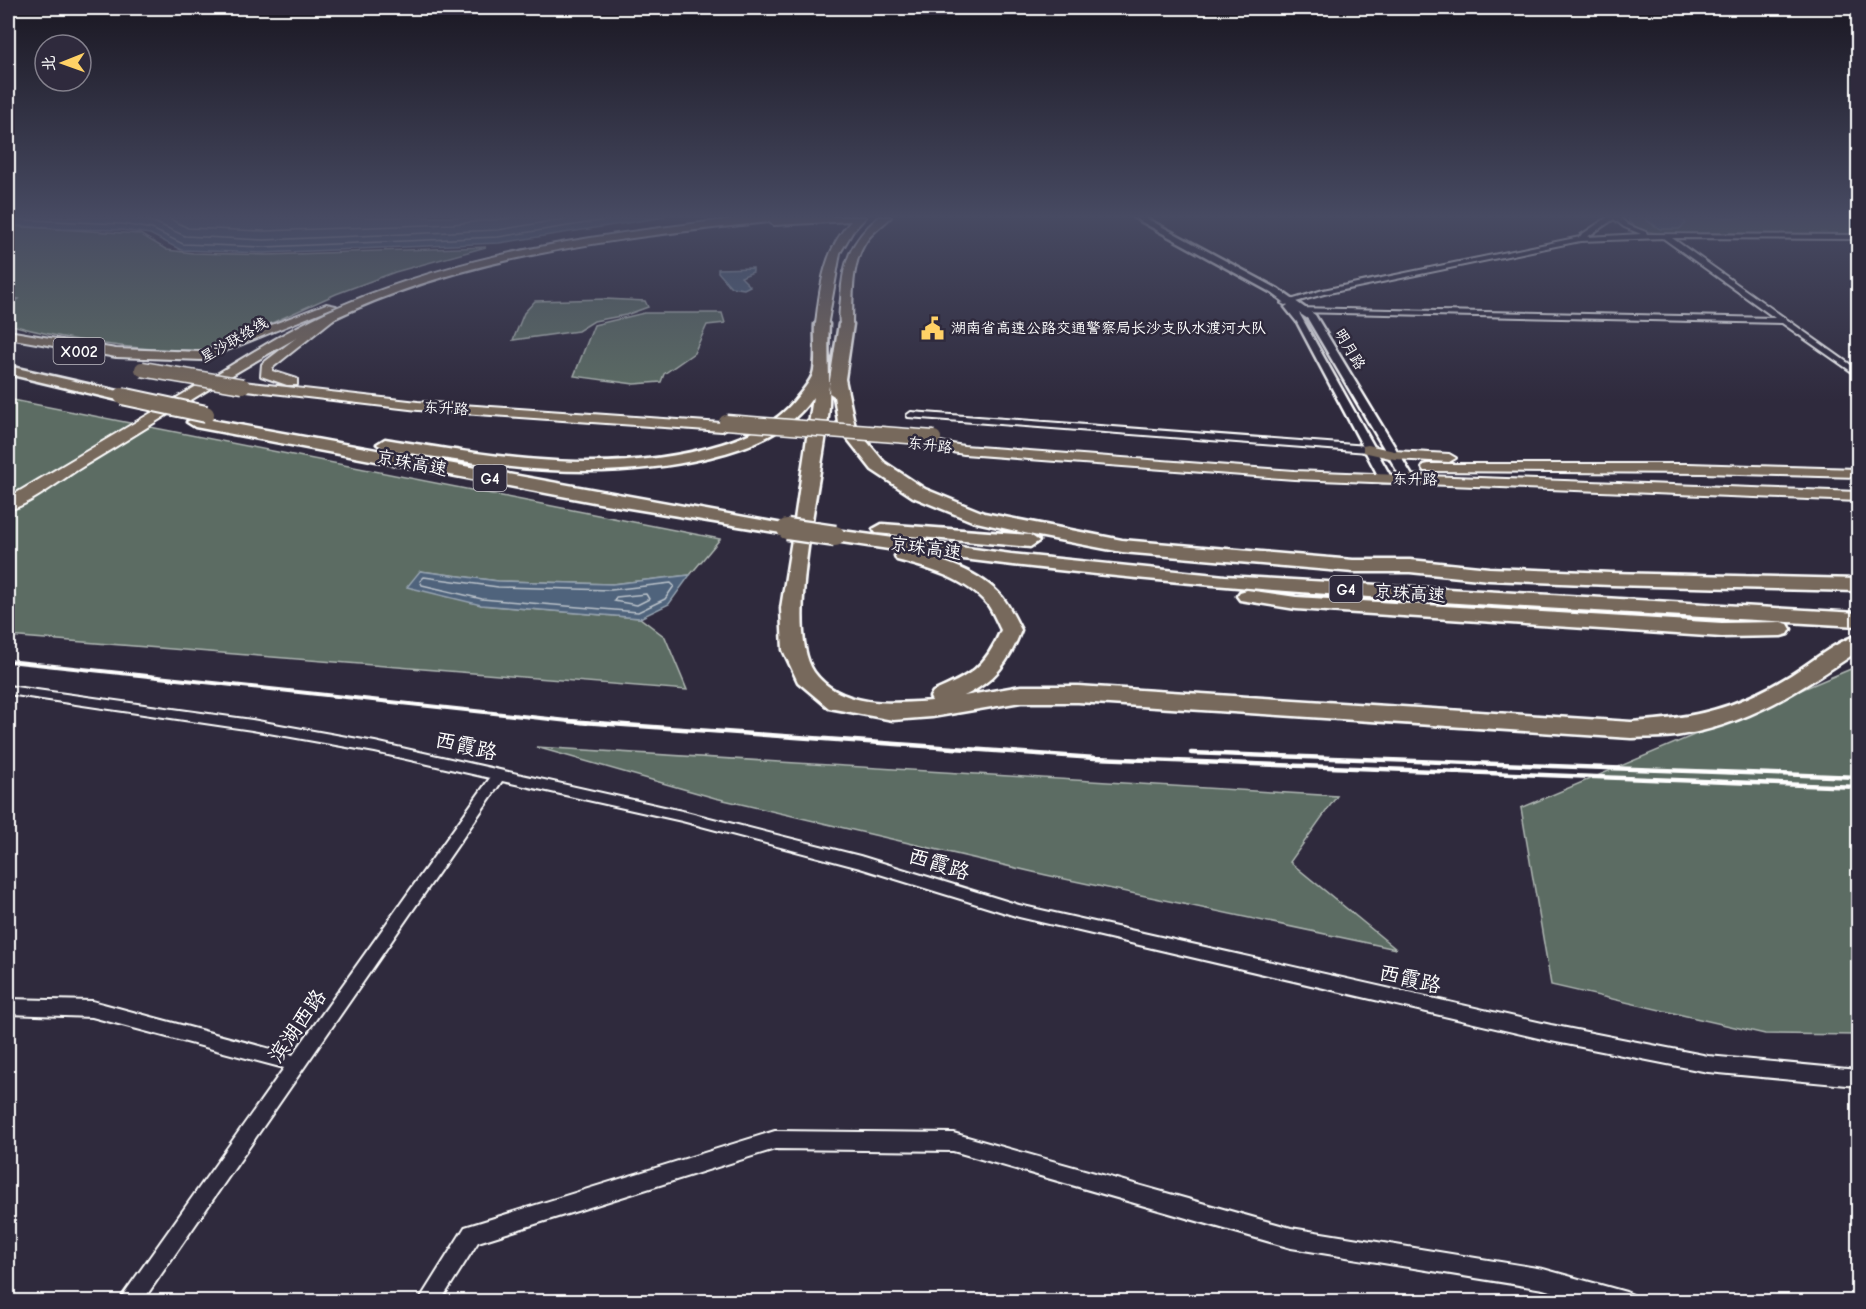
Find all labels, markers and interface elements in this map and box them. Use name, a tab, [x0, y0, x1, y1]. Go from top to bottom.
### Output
north arrow	[33, 33, 93, 93]
text: 北	[40, 55, 58, 71]
street label: 星沙联络线	[197, 313, 271, 367]
public building icon: 湖南省高速公路交通警察局长沙支队水渡河大队	[920, 315, 946, 341]
place label: 湖南省高速公路交通警察局长沙支队水渡河大队	[951, 319, 1266, 337]
street label: 明月路	[1331, 325, 1369, 373]
road number: X002	[54, 338, 104, 364]
street label: 东升路	[423, 397, 469, 419]
street label: 东升路	[907, 433, 953, 457]
street label: 京珠高速	[375, 446, 449, 481]
road number: G4	[474, 465, 506, 491]
street label: 东升路	[1392, 469, 1438, 489]
street label: 京珠高速	[889, 533, 963, 564]
road number: G4	[1330, 576, 1362, 602]
street label: 京珠高速	[1373, 581, 1447, 606]
street label: 西霞路	[433, 727, 499, 765]
street label: 西霞路	[905, 843, 973, 885]
street label: 西霞路	[1377, 960, 1443, 998]
street label: 滨湖西路	[263, 985, 331, 1067]

